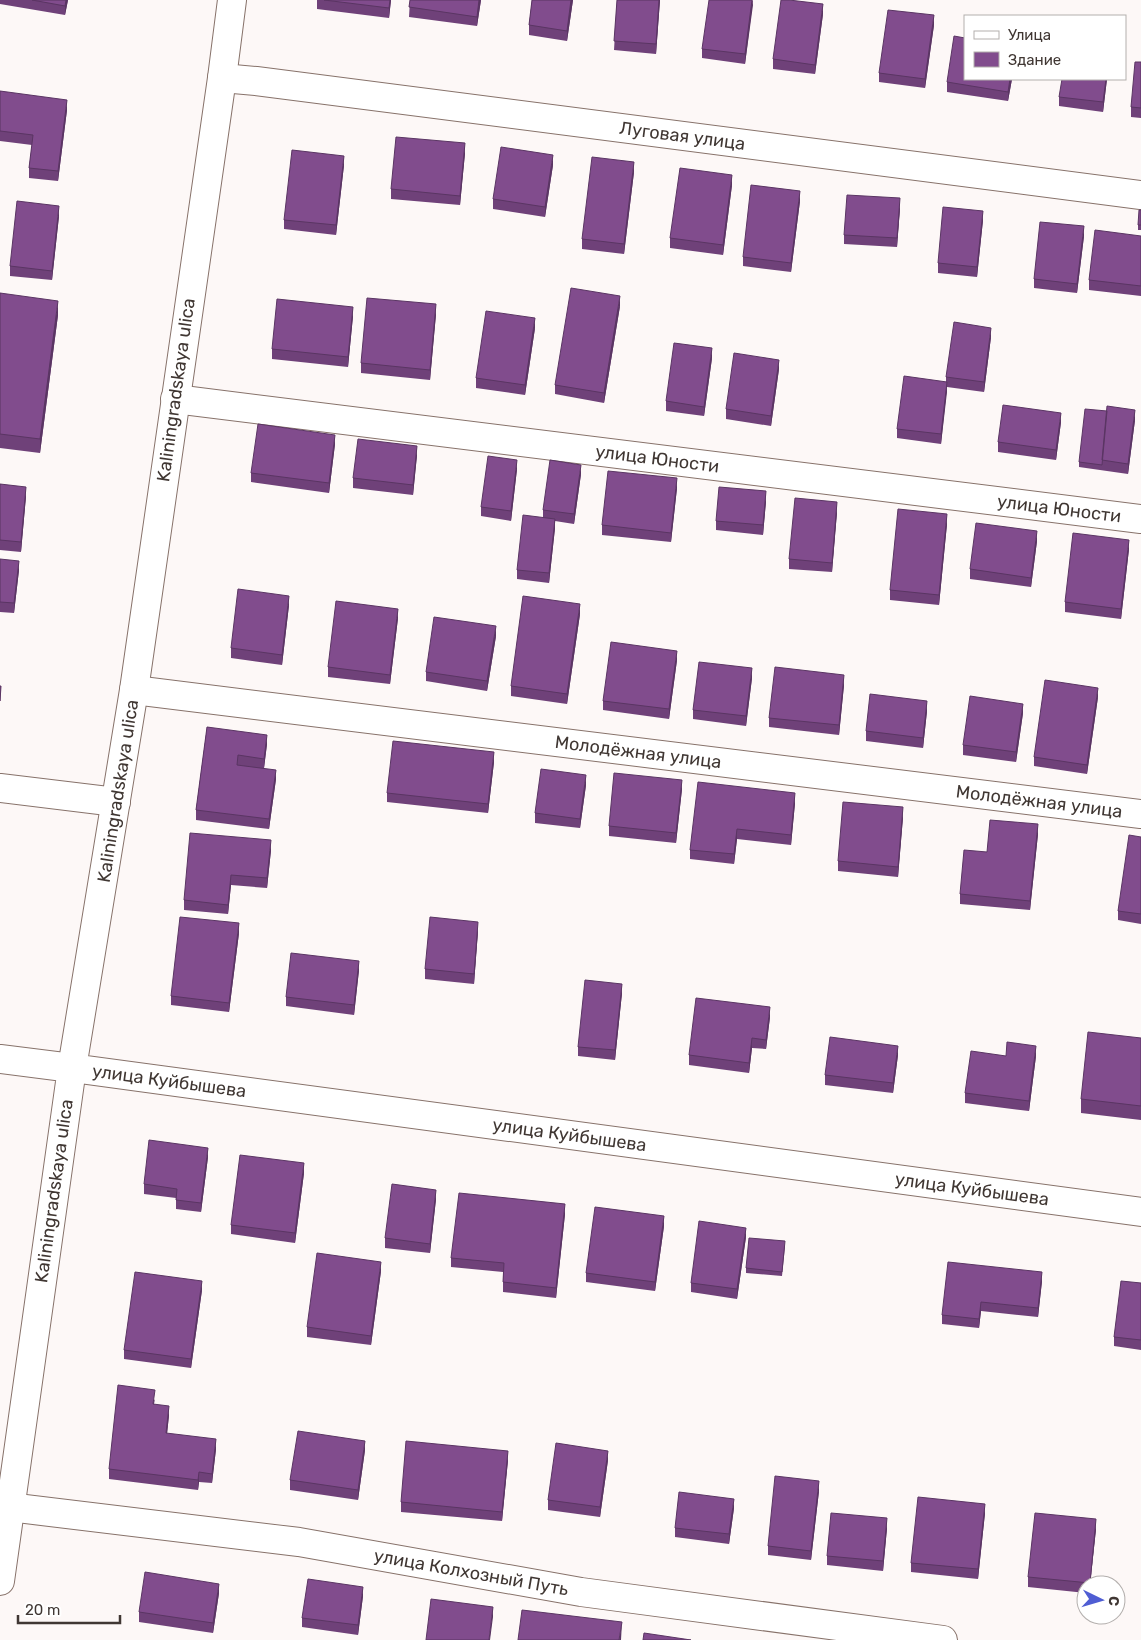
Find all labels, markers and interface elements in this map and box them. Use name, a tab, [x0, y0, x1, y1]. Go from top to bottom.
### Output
legend	[964, 15, 1126, 80]
text: Улица	[1008, 26, 1051, 44]
text: Здание	[1008, 51, 1061, 69]
street label: Луговая улица	[618, 117, 747, 155]
street label: Kaliningradskaya ulica	[152, 297, 200, 483]
street label: улица Юности	[594, 440, 721, 478]
street label: улица Юности	[996, 490, 1122, 527]
street label: Kaliningradskaya ulica	[93, 698, 143, 884]
street label: Молодёжная улица	[554, 731, 723, 773]
street label: Молодёжная улица	[955, 780, 1124, 823]
street label: улица Куйбышева	[91, 1060, 248, 1102]
street label: Kaliningradskaya ulica	[30, 1098, 78, 1284]
street label: улица Куйбышева	[491, 1114, 648, 1156]
street label: улица Куйбышева	[894, 1168, 1050, 1210]
street label: улица Колхозный Путь	[372, 1544, 570, 1601]
north arrow	[1076, 1575, 1126, 1625]
scale bar	[18, 1592, 120, 1624]
text: С	[1105, 1595, 1122, 1607]
text: 20 m	[25, 1601, 60, 1619]

